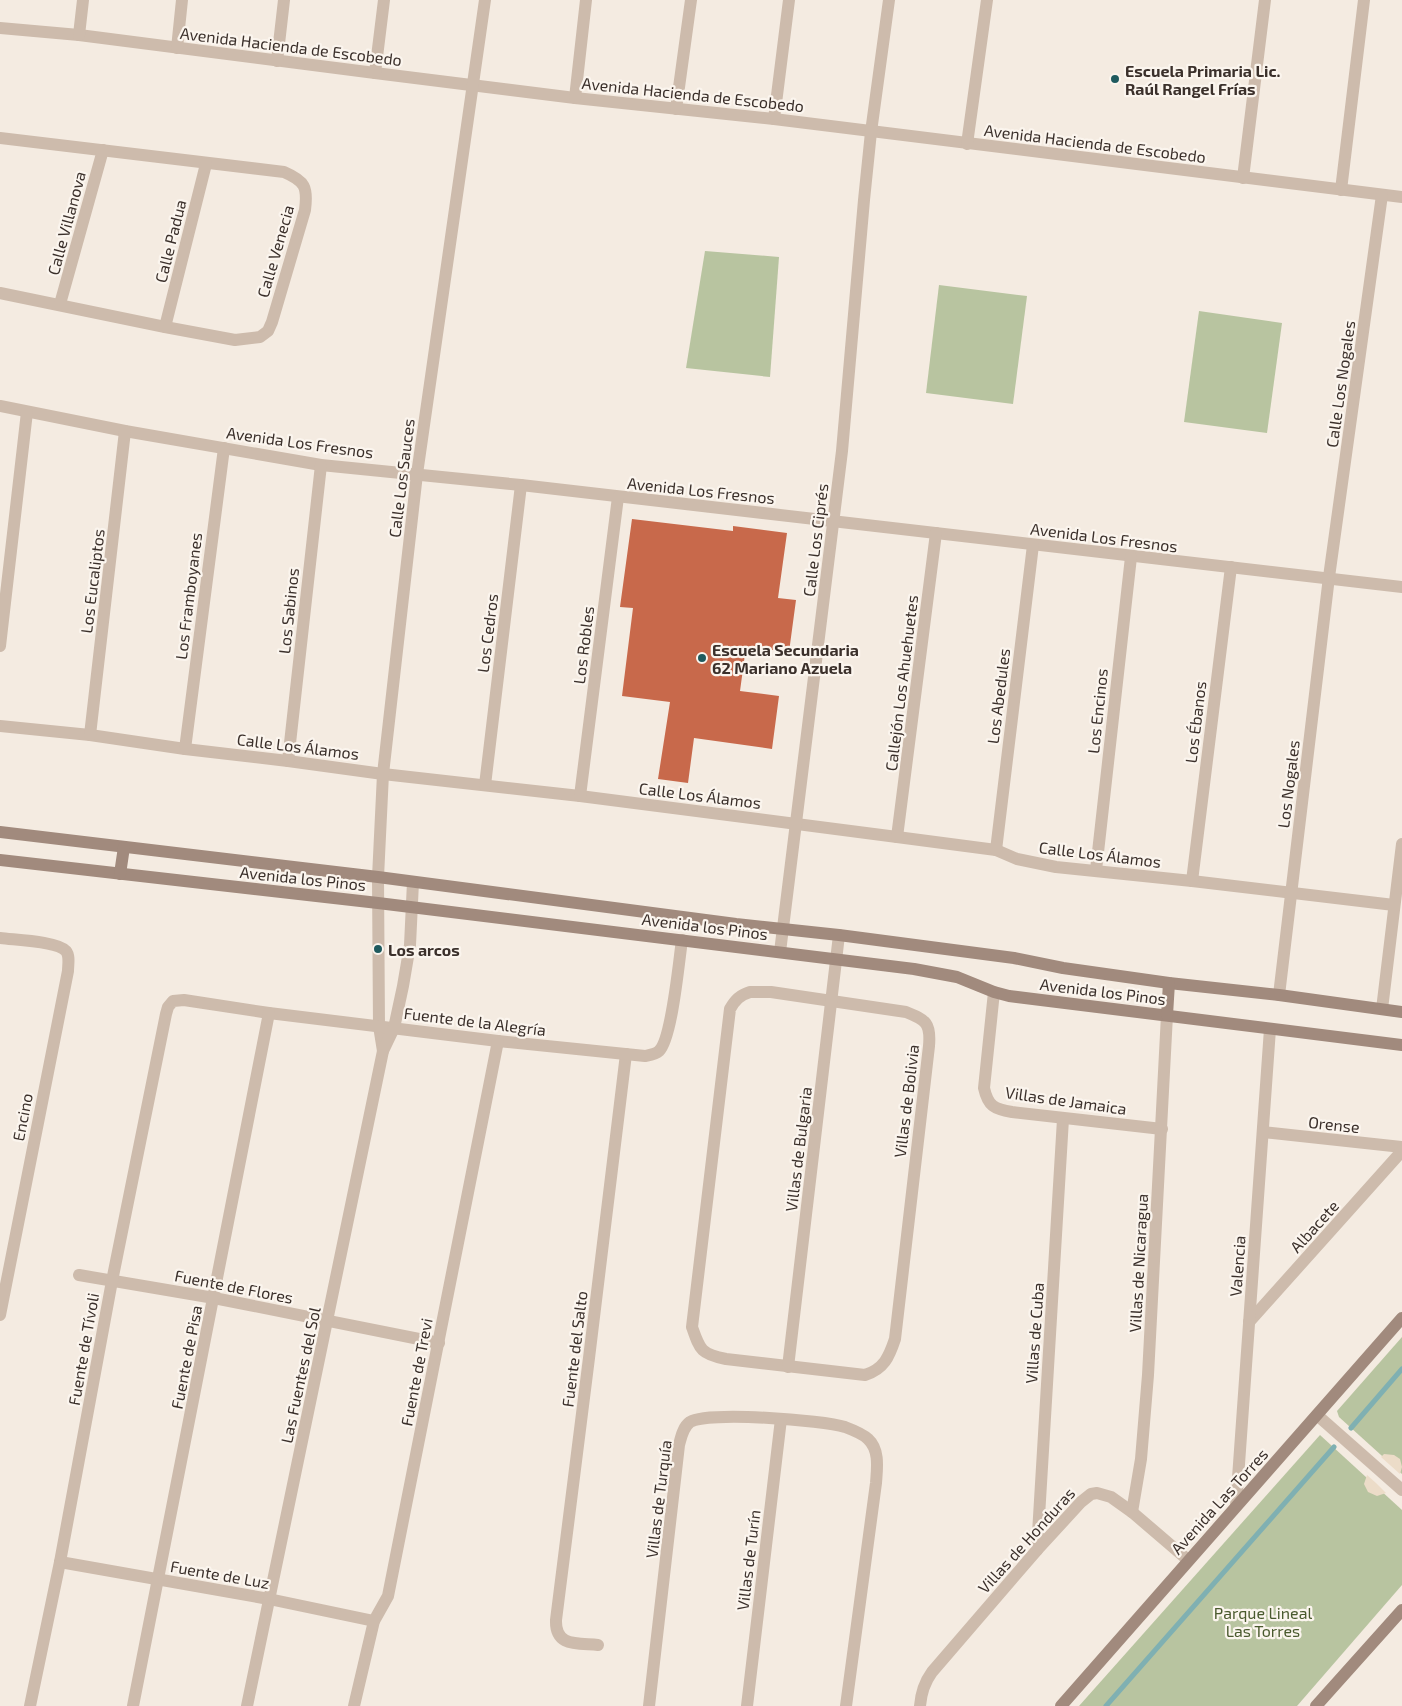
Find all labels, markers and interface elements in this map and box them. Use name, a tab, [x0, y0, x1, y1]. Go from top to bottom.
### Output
street label: Avenida Hacienda de Escobedo	[179, 23, 403, 69]
place label: Escuela Primaria Lic. Raúl Rangel Frías	[1125, 61, 1281, 98]
street label: Avenida Hacienda de Escobedo	[581, 73, 805, 115]
marker: Escuela Primaria Lic. Raúl Rangel Frías	[1109, 73, 1121, 85]
street label: Avenida Hacienda de Escobedo	[983, 120, 1207, 166]
street label: Calle Villanova	[43, 169, 89, 277]
street label: Calle Padua	[151, 198, 189, 284]
street label: Calle Venecia	[253, 203, 297, 299]
street label: Calle Los Nogales	[1322, 319, 1358, 449]
street label: Calle Los Sauces	[384, 417, 418, 539]
street label: Avenida Los Fresnos	[225, 422, 375, 462]
street label: Avenida Los Fresnos	[626, 473, 776, 507]
street label: Calle Los Ciprés	[799, 482, 831, 598]
street label: Avenida Los Fresnos	[1029, 519, 1179, 555]
street label: Los Eucaliptos	[76, 528, 108, 634]
street label: Los Framboyanes	[171, 531, 205, 661]
street label: Los Sabinos	[274, 567, 302, 655]
street label: Los Cedros	[473, 592, 501, 674]
street label: Callejón Los Ahuehuetes	[881, 594, 922, 772]
street label: Los Robles	[569, 605, 597, 685]
place label: Escuela Secundaria 62 Mariano Azuela	[712, 640, 859, 677]
street label: Los Abedules	[983, 647, 1013, 745]
marker: Escuela Secundaria 62 Mariano Azuela	[696, 652, 708, 664]
street label: Los Encinos	[1083, 667, 1111, 755]
street label: Los Ébanos	[1181, 680, 1209, 764]
street label: Calle Los Álamos	[236, 729, 360, 763]
street label: Los Nogales	[1273, 739, 1303, 829]
street label: Calle Los Álamos	[638, 778, 762, 812]
street label: Calle Los Álamos	[1038, 837, 1162, 871]
street label: Avenida los Pinos	[239, 862, 367, 894]
street label: Avenida los Pinos	[641, 909, 769, 943]
place label: Los arcos	[388, 940, 460, 959]
marker: Los arcos	[372, 943, 384, 955]
street label: Avenida los Pinos	[1039, 974, 1167, 1008]
street label: Fuente de la Alegría	[403, 1003, 547, 1039]
street label: Villas de Bolivia	[890, 1043, 922, 1159]
street label: Villas de Jamaica	[1004, 1082, 1128, 1118]
street label: Villas de Bulgaria	[781, 1085, 815, 1213]
street label: Encino	[8, 1091, 36, 1143]
street label: Orense	[1307, 1112, 1361, 1136]
street label: Villas de Nicaragua	[1125, 1193, 1151, 1333]
street label: Albacete	[1286, 1196, 1342, 1256]
street label: Valencia	[1225, 1235, 1249, 1297]
street label: Fuente de Flores	[173, 1265, 295, 1307]
street label: Villas de Cuba	[1021, 1282, 1047, 1384]
street label: Fuente del Salto	[557, 1290, 591, 1408]
street label: Fuente de Tívoli	[64, 1291, 102, 1407]
street label: Fuente de Pisa	[167, 1304, 205, 1410]
street label: Las Fuentes del Sol	[276, 1305, 324, 1445]
street label: Fuente de Trevi	[396, 1316, 436, 1428]
street label: Villas de Turquía	[641, 1439, 675, 1559]
street label: Avenida Las Torres	[1167, 1444, 1271, 1558]
street label: Villas de Honduras	[974, 1483, 1078, 1597]
street label: Villas de Turín	[732, 1509, 764, 1611]
street label: Fuente de Luz	[169, 1556, 271, 1592]
park label: Parque Lineal Las Torres	[1214, 1603, 1312, 1640]

